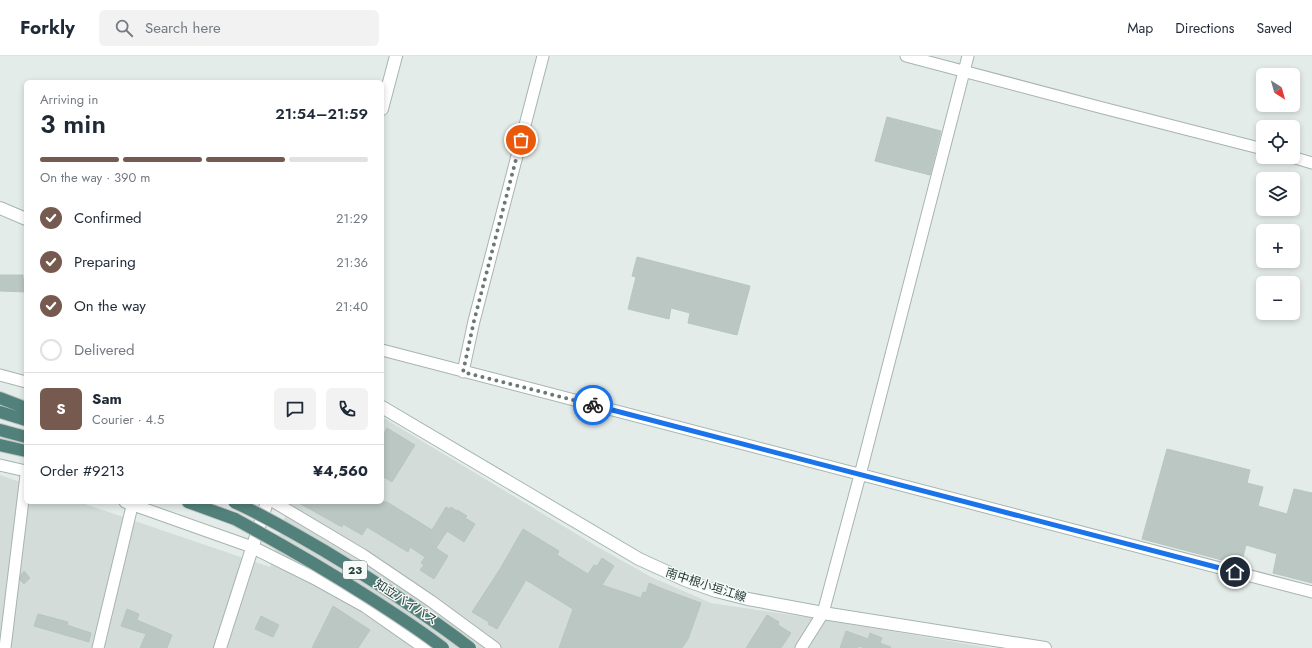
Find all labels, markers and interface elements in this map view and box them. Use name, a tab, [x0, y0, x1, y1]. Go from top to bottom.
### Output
search box	[99, 10, 379, 46]
text: Forkly	[20, 14, 75, 41]
icon: search	[113, 17, 135, 39]
text: Search here	[145, 17, 221, 39]
text: Map	[1127, 18, 1153, 38]
text: Directions	[1175, 18, 1235, 38]
text: Saved	[1257, 18, 1292, 38]
north arrow	[1256, 68, 1300, 112]
map controls	[1256, 68, 1300, 320]
text: Arriving in	[40, 90, 98, 109]
text: 21:54–21:59	[275, 103, 368, 125]
text: 3 min	[40, 105, 106, 143]
button: locate	[1256, 120, 1300, 164]
pin	[504, 123, 538, 157]
icon: bag	[510, 129, 532, 151]
text: On the way · 390 m	[40, 168, 150, 187]
button: layers	[1256, 172, 1300, 216]
icon: check	[40, 207, 62, 229]
text: Confirmed	[74, 207, 142, 229]
text: 21:29	[336, 209, 368, 228]
button: +	[1256, 224, 1300, 268]
icon: check	[40, 251, 62, 273]
text: Preparing	[74, 251, 136, 273]
text: 21:36	[336, 253, 368, 272]
button: −	[1256, 276, 1300, 320]
icon: check	[40, 295, 62, 317]
text: On the way	[74, 295, 146, 317]
text: 21:40	[335, 297, 368, 316]
text: Delivered	[74, 339, 135, 361]
courier	[573, 385, 613, 425]
text: Sam	[92, 388, 122, 410]
button: chat	[274, 388, 316, 430]
button: phone	[326, 388, 368, 430]
icon: bike	[582, 394, 604, 416]
text: S	[56, 398, 66, 420]
text: Courier · 4.5	[92, 410, 164, 429]
text: Order #9213	[40, 460, 124, 482]
text: ¥4,560	[313, 460, 368, 482]
pin	[1218, 555, 1252, 589]
road number: 23	[343, 561, 367, 579]
icon: home	[1224, 561, 1246, 583]
street label: 南中根小垣江線	[663, 563, 749, 607]
street label: 知立バイパス	[371, 575, 441, 629]

